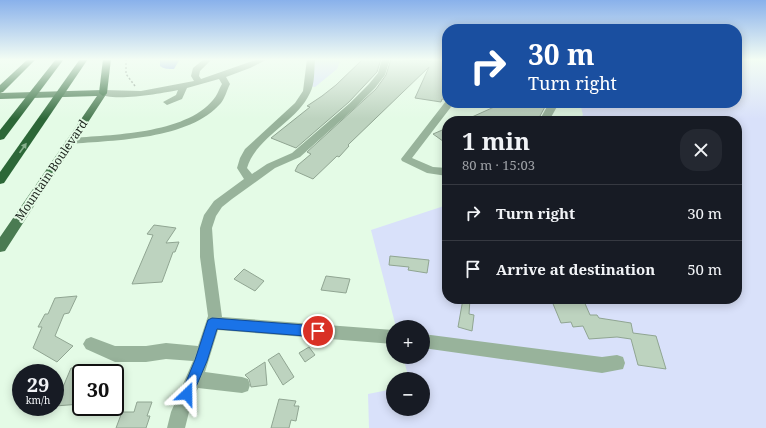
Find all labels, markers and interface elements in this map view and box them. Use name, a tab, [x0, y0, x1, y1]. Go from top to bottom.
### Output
text: 30 m	[528, 35, 595, 73]
icon: right	[462, 40, 514, 92]
text: Turn right	[528, 71, 617, 95]
street label: Mountain Boulevard	[11, 116, 92, 224]
text: 1 min	[462, 124, 530, 157]
button: close	[680, 129, 722, 171]
one-way arrow	[19, 143, 27, 153]
text: 80 m · 15:03	[462, 156, 535, 174]
icon: right	[462, 202, 484, 224]
text: Turn right	[496, 203, 575, 223]
text: 30 m	[687, 203, 722, 223]
icon: arrive	[462, 258, 484, 280]
text: Arrive at destination	[496, 259, 655, 279]
text: 50 m	[687, 259, 722, 279]
pin	[301, 314, 335, 348]
icon: arrive	[307, 320, 329, 342]
map controls	[386, 320, 430, 416]
button: +	[386, 320, 430, 364]
speed limit sign: 30	[72, 364, 124, 416]
text: 29	[27, 371, 49, 398]
button: −	[386, 372, 430, 416]
position arrow	[166, 373, 208, 415]
text: km/h	[26, 393, 50, 407]

